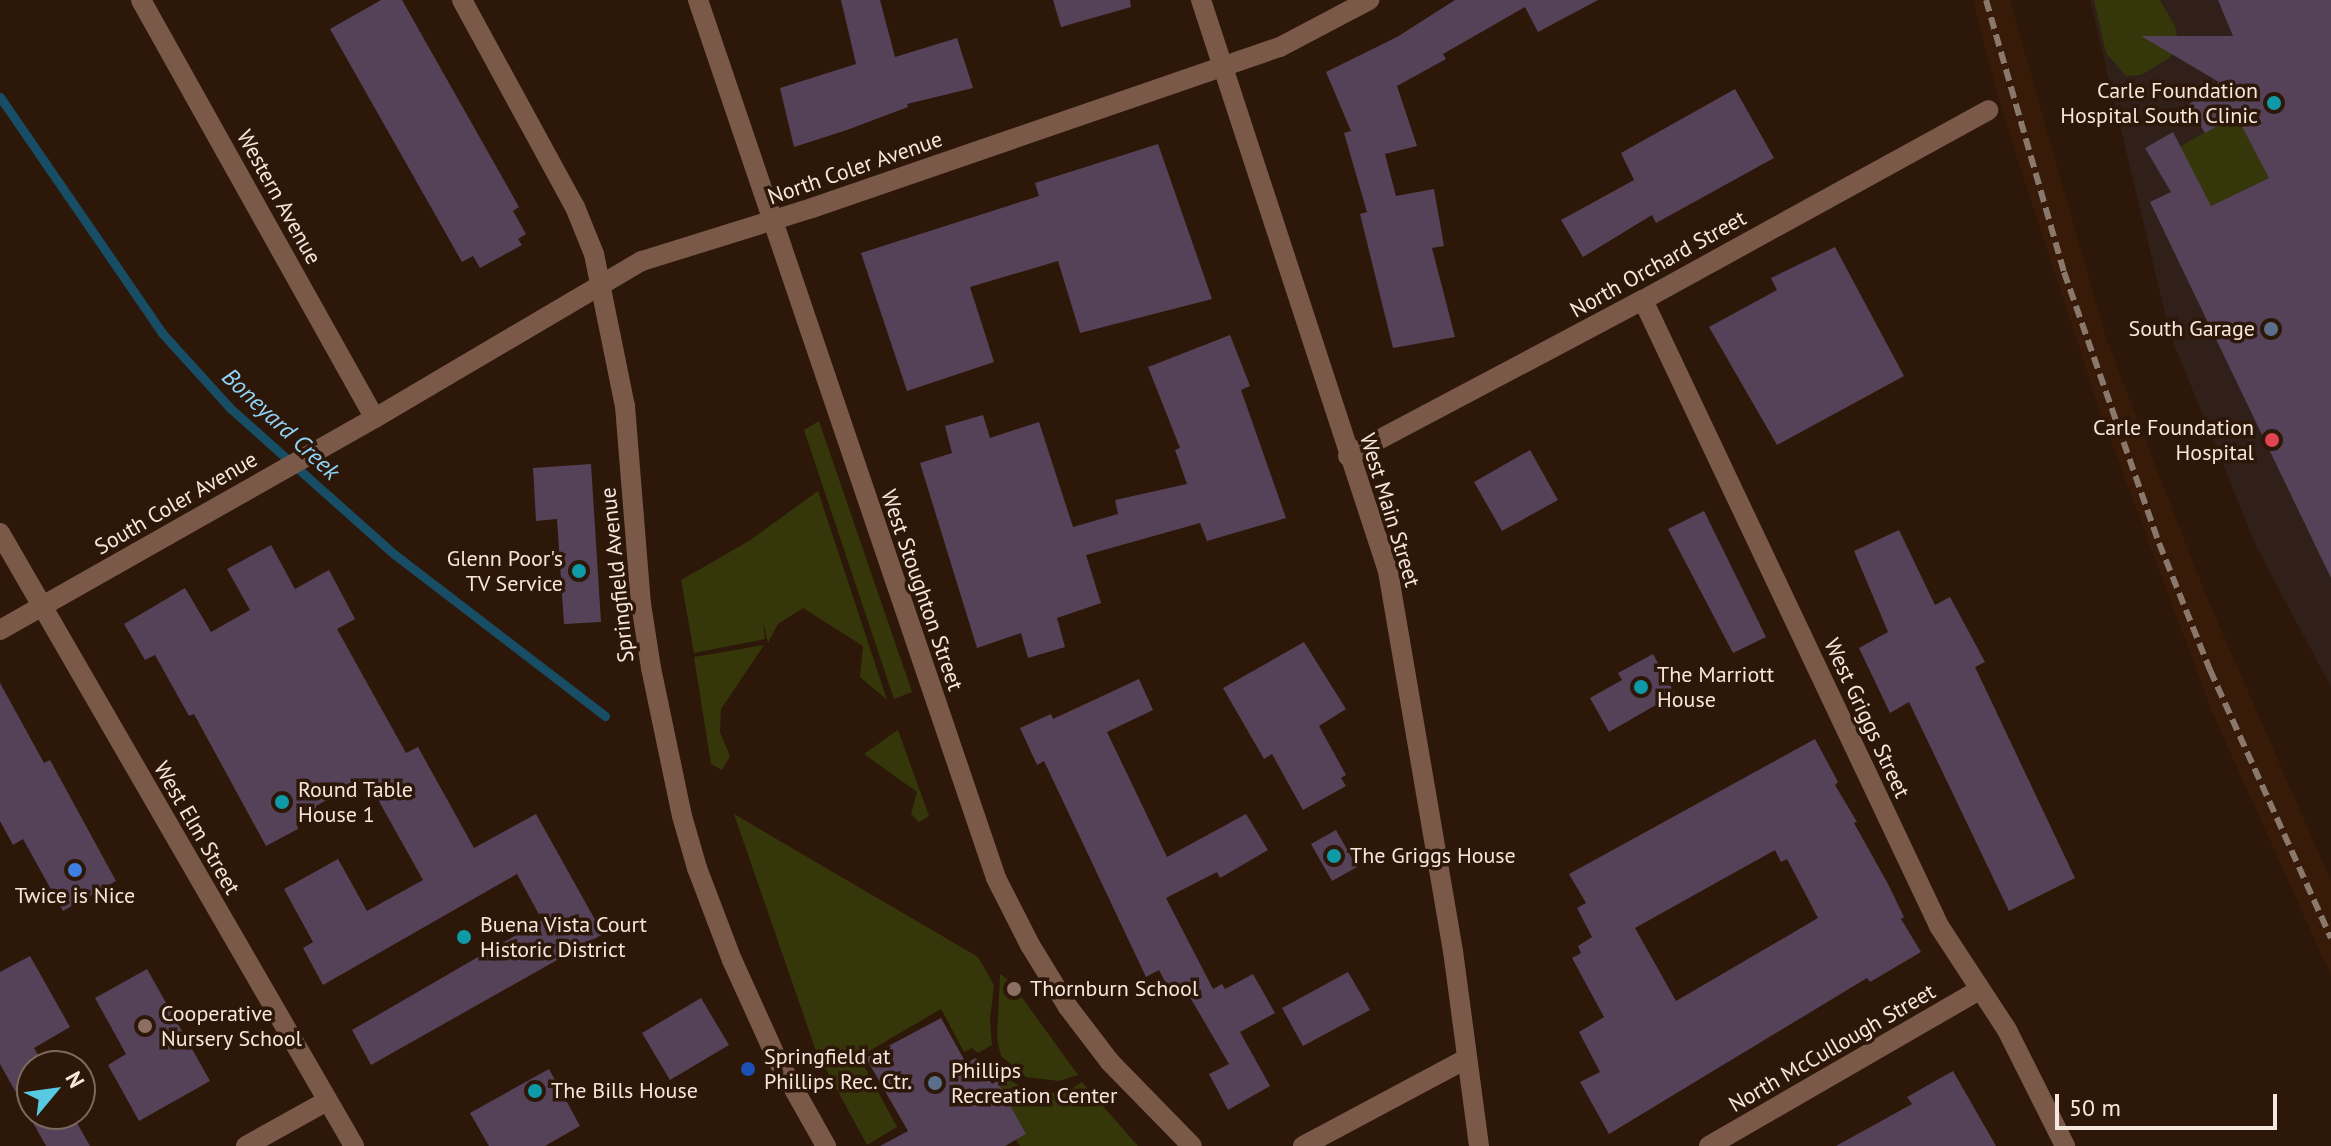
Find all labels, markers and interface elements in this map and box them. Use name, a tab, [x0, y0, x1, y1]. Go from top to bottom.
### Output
place label: Carle Foundation Hospital South Clinic	[2060, 77, 2258, 128]
marker: Carle Foundation Hospital South Clinic	[2265, 94, 2283, 112]
street label: Western Avenue	[231, 125, 327, 269]
street label: North Coler Avenue	[764, 126, 946, 210]
street label: North Orchard Street	[1566, 205, 1750, 323]
place label: South Garage	[2129, 316, 2255, 342]
marker: South Garage	[2262, 320, 2280, 338]
water label: Boneyard Creek	[216, 362, 346, 486]
place label: Carle Foundation Hospital	[2093, 414, 2254, 466]
marker: Carle Foundation Hospital	[2261, 429, 2283, 451]
street label: West Main Street	[1354, 430, 1426, 590]
street label: South Coler Avenue	[90, 446, 262, 560]
street label: Springfield Avenue	[595, 486, 639, 664]
street label: West Stoughton Street	[875, 486, 969, 694]
place label: Glenn Poor's TV Service	[447, 545, 563, 596]
marker: Glenn Poor's TV Service	[570, 562, 588, 580]
street label: West Griggs Street	[1819, 634, 1915, 802]
place label: The Marriott House	[1657, 661, 1774, 712]
marker: The Marriott House	[1632, 678, 1650, 696]
street label: West Elm Street	[148, 757, 246, 899]
place label: Round Table House 1	[298, 776, 414, 828]
marker: Round Table House 1	[273, 793, 291, 811]
place label: The Griggs House	[1350, 843, 1516, 869]
marker: The Griggs House	[1325, 847, 1343, 865]
marker: Twice is Nice	[66, 861, 84, 879]
place label: Twice is Nice	[15, 883, 135, 909]
place label: Buena Vista Court Historic District	[480, 911, 648, 962]
marker: Buena Vista Court Historic District	[455, 928, 473, 946]
place label: Thornburn School	[1030, 976, 1198, 1002]
street label: North McCullough Street	[1724, 978, 1940, 1118]
marker: Thornburn School	[1005, 980, 1023, 998]
place label: Cooperative Nursery School	[161, 1000, 303, 1052]
marker: Cooperative Nursery School	[136, 1017, 154, 1035]
place label: Springfield at Phillips Rec. Ctr.	[764, 1043, 914, 1094]
north arrow	[16, 1050, 96, 1130]
place label: Phillips Recreation Center	[951, 1057, 1117, 1108]
marker: Springfield at Phillips Rec. Ctr.	[739, 1060, 757, 1078]
text: N	[59, 1066, 91, 1092]
marker: Phillips Recreation Center	[926, 1074, 944, 1092]
place label: The Bills House	[551, 1078, 698, 1104]
scale bar	[2059, 1078, 2281, 1128]
marker: The Bills House	[526, 1082, 544, 1100]
text: 50 m	[2069, 1092, 2121, 1123]

